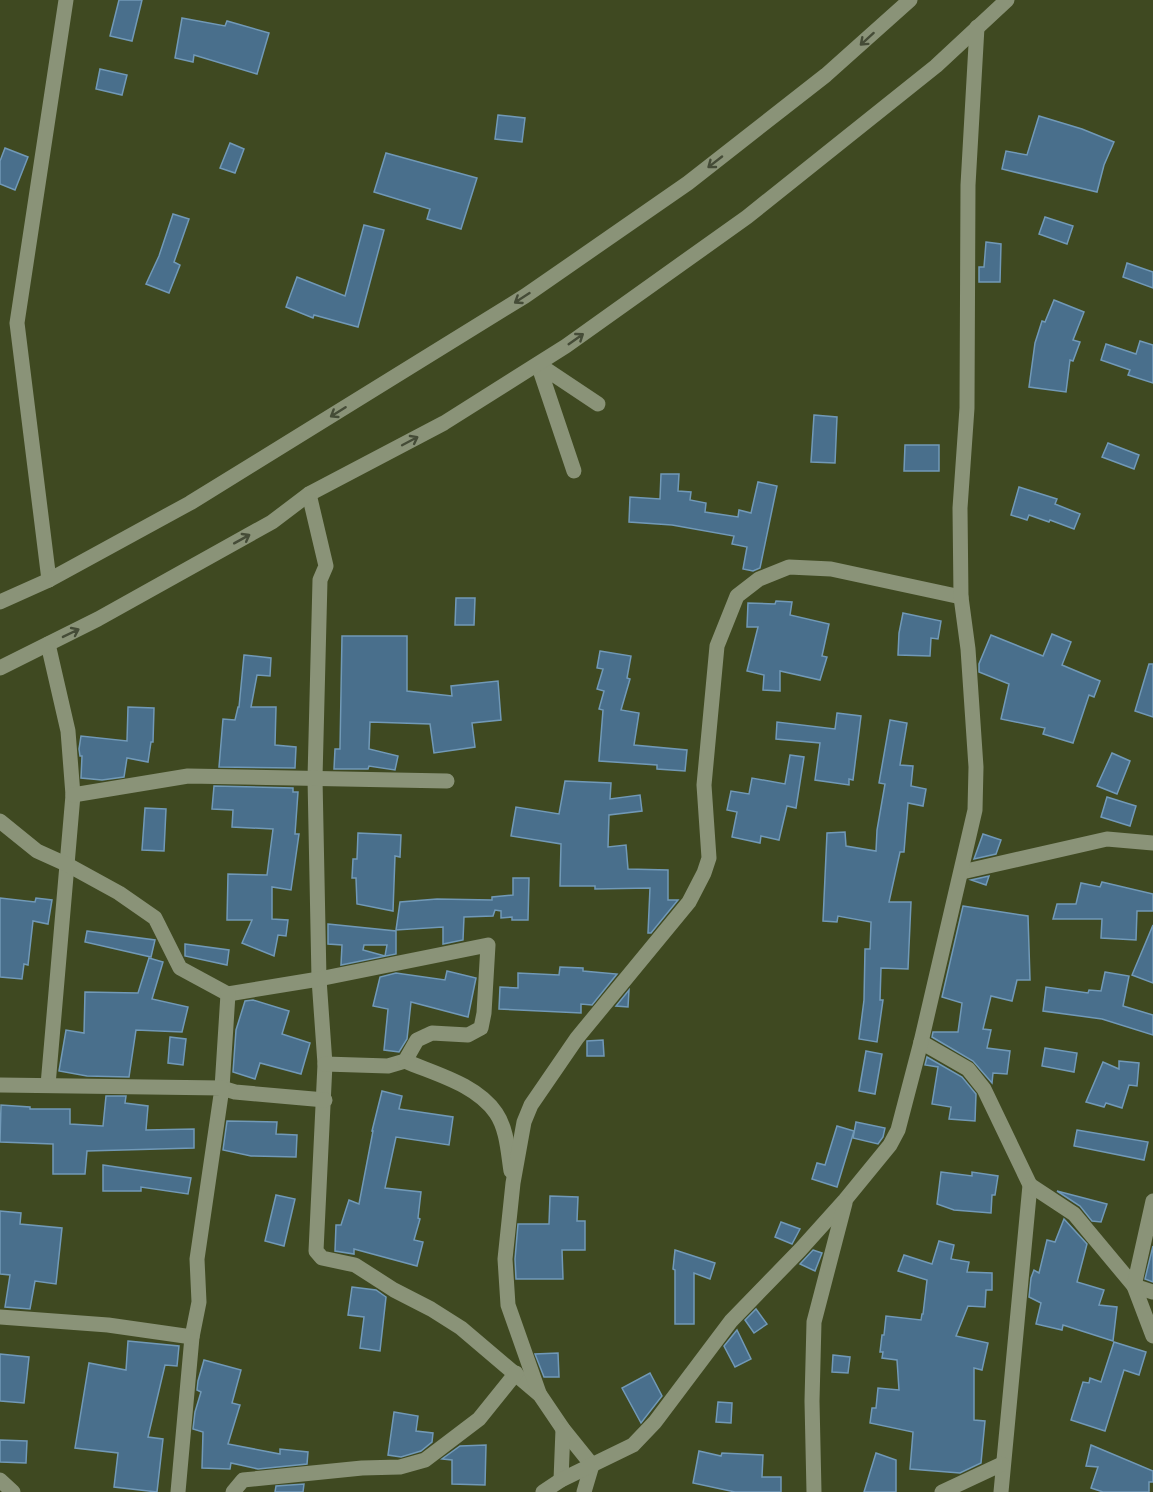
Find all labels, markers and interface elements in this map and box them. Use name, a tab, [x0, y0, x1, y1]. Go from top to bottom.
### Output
one-way arrow	[859, 32, 874, 46]
one-way arrow	[707, 155, 723, 168]
one-way arrow	[514, 292, 530, 304]
one-way arrow	[568, 333, 584, 345]
one-way arrow	[330, 406, 347, 418]
one-way arrow	[401, 434, 419, 446]
one-way arrow	[233, 533, 250, 545]
one-way arrow	[62, 626, 80, 638]

